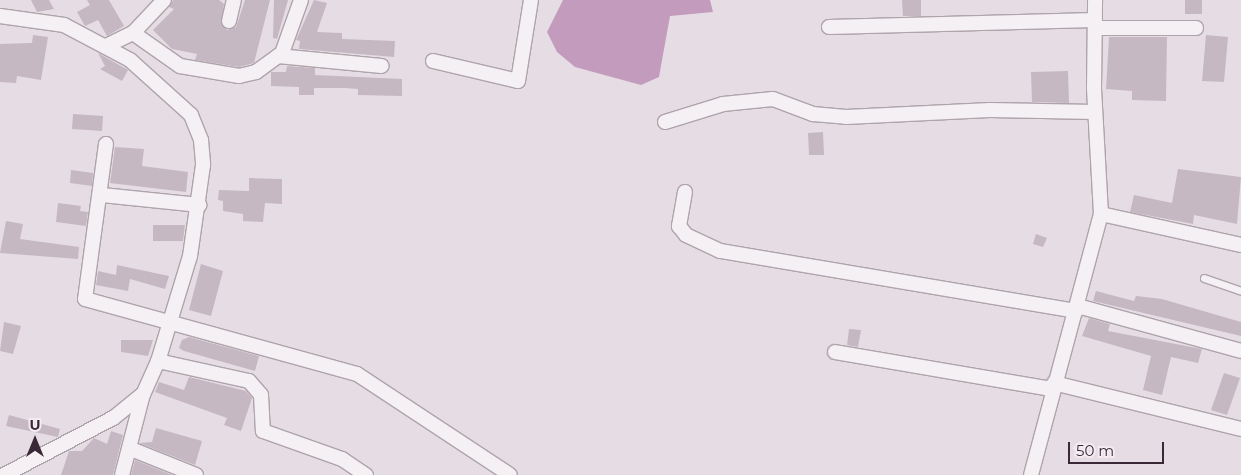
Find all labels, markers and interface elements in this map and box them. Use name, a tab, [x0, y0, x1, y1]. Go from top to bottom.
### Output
north arrow	[10, 415, 60, 465]
text: U	[29, 416, 41, 434]
scale bar	[1071, 432, 1167, 464]
text: 50 m	[1076, 441, 1114, 460]

